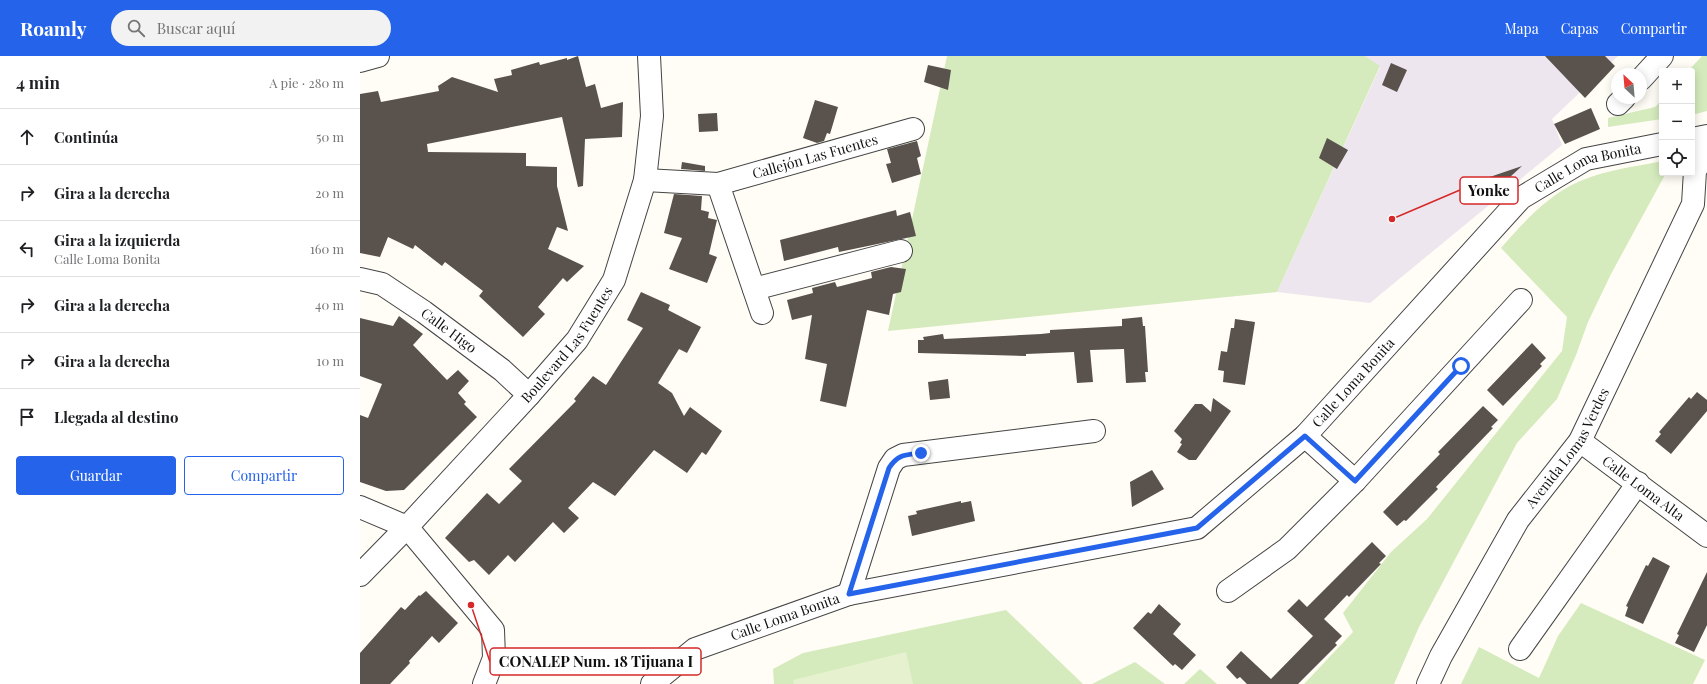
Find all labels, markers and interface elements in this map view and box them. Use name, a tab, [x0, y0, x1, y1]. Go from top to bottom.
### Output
search box	[111, 10, 391, 46]
text: Roamly	[20, 15, 87, 41]
icon: search	[125, 17, 147, 39]
text: Buscar aquí	[157, 18, 235, 38]
text: Mapa	[1504, 19, 1539, 38]
text: Capas	[1561, 19, 1599, 38]
text: Compartir	[1621, 19, 1687, 38]
north arrow	[1611, 68, 1647, 104]
map controls	[1659, 68, 1695, 176]
button: +	[1659, 68, 1695, 104]
text: 4 min	[16, 71, 60, 93]
text: A pie · 280 m	[269, 74, 344, 91]
button: −	[1659, 104, 1695, 140]
icon: ahead	[16, 126, 38, 148]
text: Continúa	[54, 127, 118, 147]
text: 50 m	[316, 128, 344, 145]
street label: Callejón Las Fuentes	[750, 129, 880, 183]
street label: Calle Loma Bonita	[1531, 138, 1643, 197]
button: locate	[1659, 140, 1695, 176]
callout: Yonke	[1460, 177, 1518, 204]
text: Yonke	[1467, 180, 1510, 200]
icon: right	[16, 182, 38, 204]
text: Gira a la derecha	[54, 183, 170, 203]
text: 20 m	[315, 184, 344, 201]
text: Gira a la izquierda	[54, 230, 180, 250]
icon: left	[16, 238, 38, 260]
text: 160 m	[310, 240, 344, 257]
text: Calle Loma Bonita	[54, 250, 160, 267]
street label: Boulevard Las Fuentes	[516, 283, 617, 407]
icon: right	[16, 294, 38, 316]
text: Gira a la derecha	[54, 295, 170, 315]
text: 40 m	[315, 296, 344, 313]
street label: Calle Higo	[417, 303, 481, 357]
street label: Calle Loma Bonita	[1307, 334, 1399, 431]
icon: right	[16, 350, 38, 372]
text: Gira a la derecha	[54, 351, 170, 371]
text: 10 m	[317, 352, 344, 369]
route start	[1452, 357, 1470, 375]
street label: Avenida Lomas Verdes	[1520, 385, 1613, 513]
icon: arrive	[16, 406, 38, 428]
text: Llegada al destino	[54, 407, 178, 427]
route end	[912, 444, 930, 462]
street label: Calle Loma Alta	[1599, 451, 1689, 525]
button: Guardar	[16, 456, 176, 495]
button: Compartir	[184, 456, 344, 495]
street label: Calle Loma Bonita	[728, 588, 842, 645]
callout: CONALEP Num. 18 Tijuana I	[490, 648, 701, 675]
text: CONALEP Num. 18 Tijuana I	[499, 651, 693, 671]

